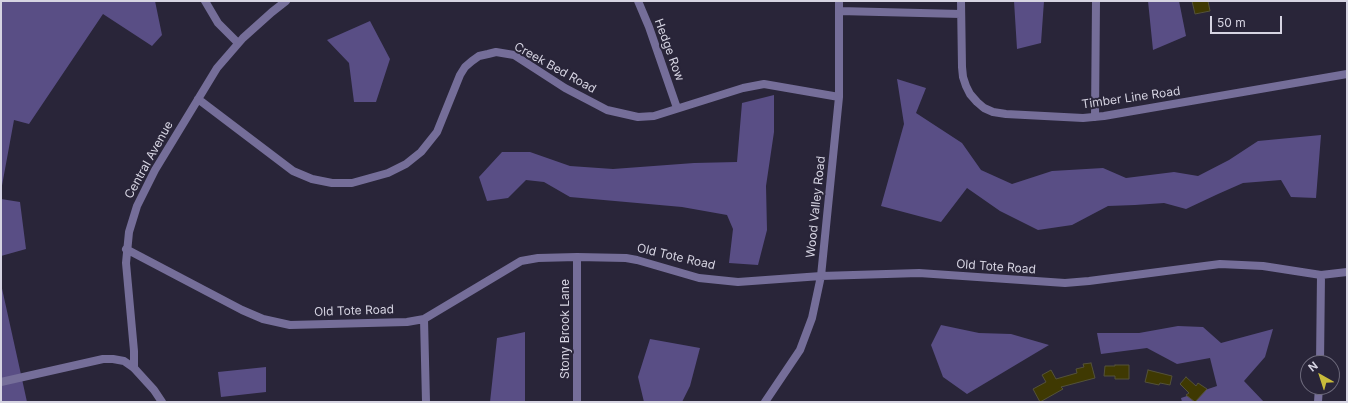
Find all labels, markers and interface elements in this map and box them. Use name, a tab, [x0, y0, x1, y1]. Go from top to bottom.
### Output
scale bar	[1212, 8, 1284, 34]
text: 50 m	[1217, 15, 1246, 30]
street label: Hedge Row	[651, 17, 687, 83]
street label: Creek Bed Road	[511, 40, 599, 96]
street label: Timber Line Road	[1081, 84, 1181, 112]
street label: Central Avenue	[122, 119, 176, 201]
street label: Wood Valley Road	[803, 155, 829, 259]
street label: Old Tote Road	[635, 241, 717, 273]
street label: Old Tote Road	[956, 257, 1036, 277]
street label: Stony Brook Lane	[558, 279, 572, 379]
street label: Old Tote Road	[314, 302, 394, 320]
north arrow	[1300, 355, 1340, 395]
text: N	[1305, 358, 1321, 375]

